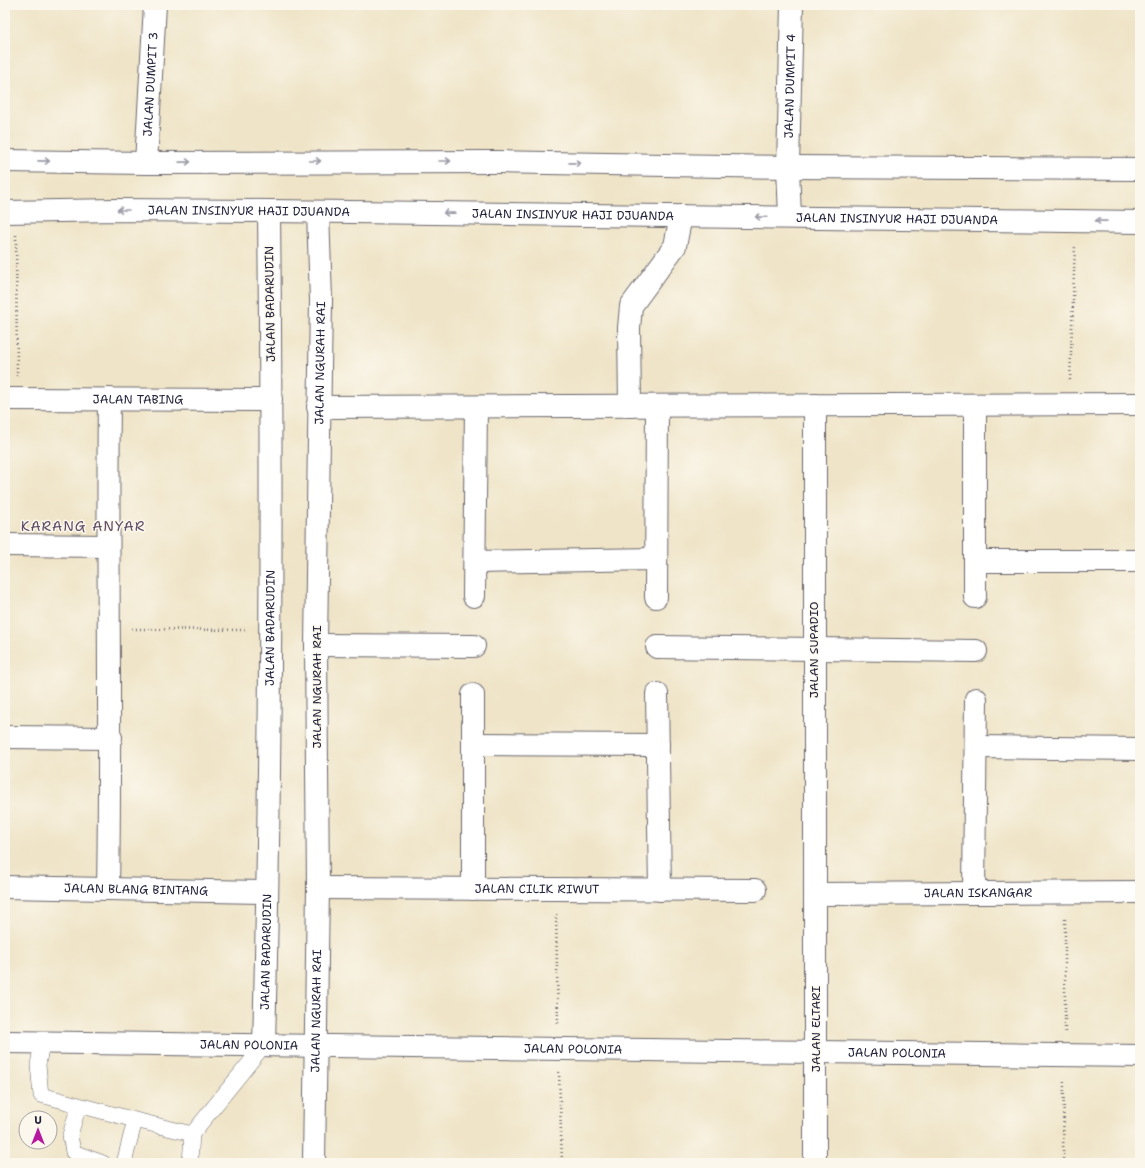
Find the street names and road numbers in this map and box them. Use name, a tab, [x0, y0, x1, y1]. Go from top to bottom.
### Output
street label: JALAN DUMPIT 3	[140, 31, 161, 137]
street label: JALAN DUMPIT 4	[781, 33, 799, 139]
street label: JALAN INSINYUR HAJI DJUANDA	[148, 202, 350, 220]
street label: JALAN INSINYUR HAJI DJUANDA	[472, 206, 674, 224]
street label: JALAN INSINYUR HAJI DJUANDA	[796, 210, 998, 228]
street label: JALAN BADARUDIN	[261, 246, 279, 362]
street label: JALAN NGURAH RAI	[311, 301, 329, 425]
street label: JALAN TABING	[93, 391, 183, 408]
street label: JALAN BADARUDIN	[262, 570, 278, 686]
street label: JALAN SUPADIO	[806, 602, 822, 698]
street label: JALAN NGURAH RAI	[309, 625, 325, 749]
street label: JALAN BLANG BINTANG	[64, 880, 208, 899]
street label: JALAN CILIK RIWUT	[474, 881, 600, 897]
street label: JALAN ISKANGAR	[924, 885, 1032, 901]
street label: JALAN BADARUDIN	[257, 894, 275, 1010]
street label: JALAN NGURAH RAI	[307, 949, 325, 1073]
street label: JALAN ELTARI	[808, 985, 824, 1072]
street label: JALAN POLONIA	[200, 1036, 299, 1054]
street label: JALAN POLONIA	[524, 1040, 623, 1058]
street label: JALAN POLONIA	[848, 1044, 947, 1062]

